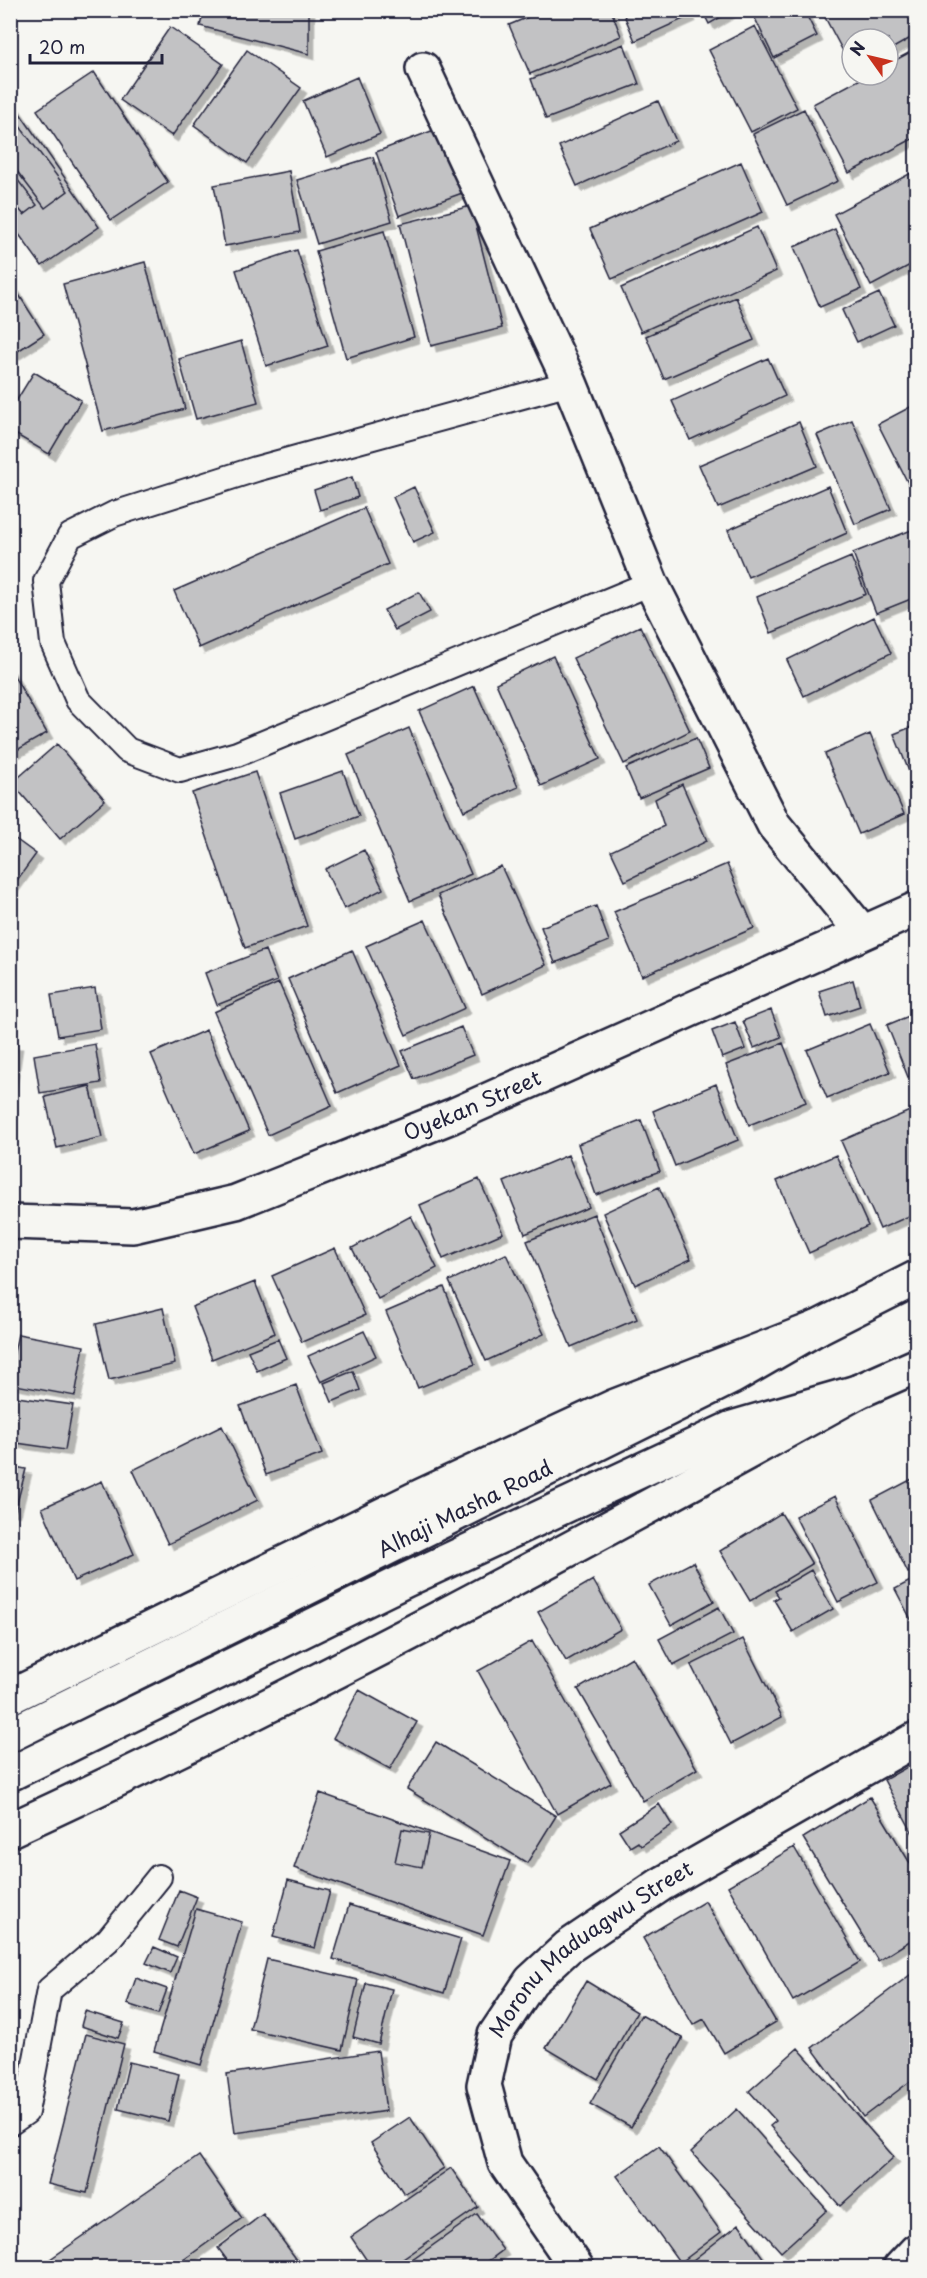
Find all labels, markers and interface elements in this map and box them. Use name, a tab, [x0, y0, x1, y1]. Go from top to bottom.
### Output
scale bar	[30, 27, 162, 65]
north arrow	[840, 27, 900, 87]
text: 20 m	[39, 33, 85, 60]
text: N	[843, 36, 870, 60]
street label: Oyekan Street	[398, 1060, 546, 1148]
street label: Alhaji Masha Road	[371, 1451, 557, 1564]
street label: Moronu Maduagwu Street	[480, 1852, 698, 2043]

